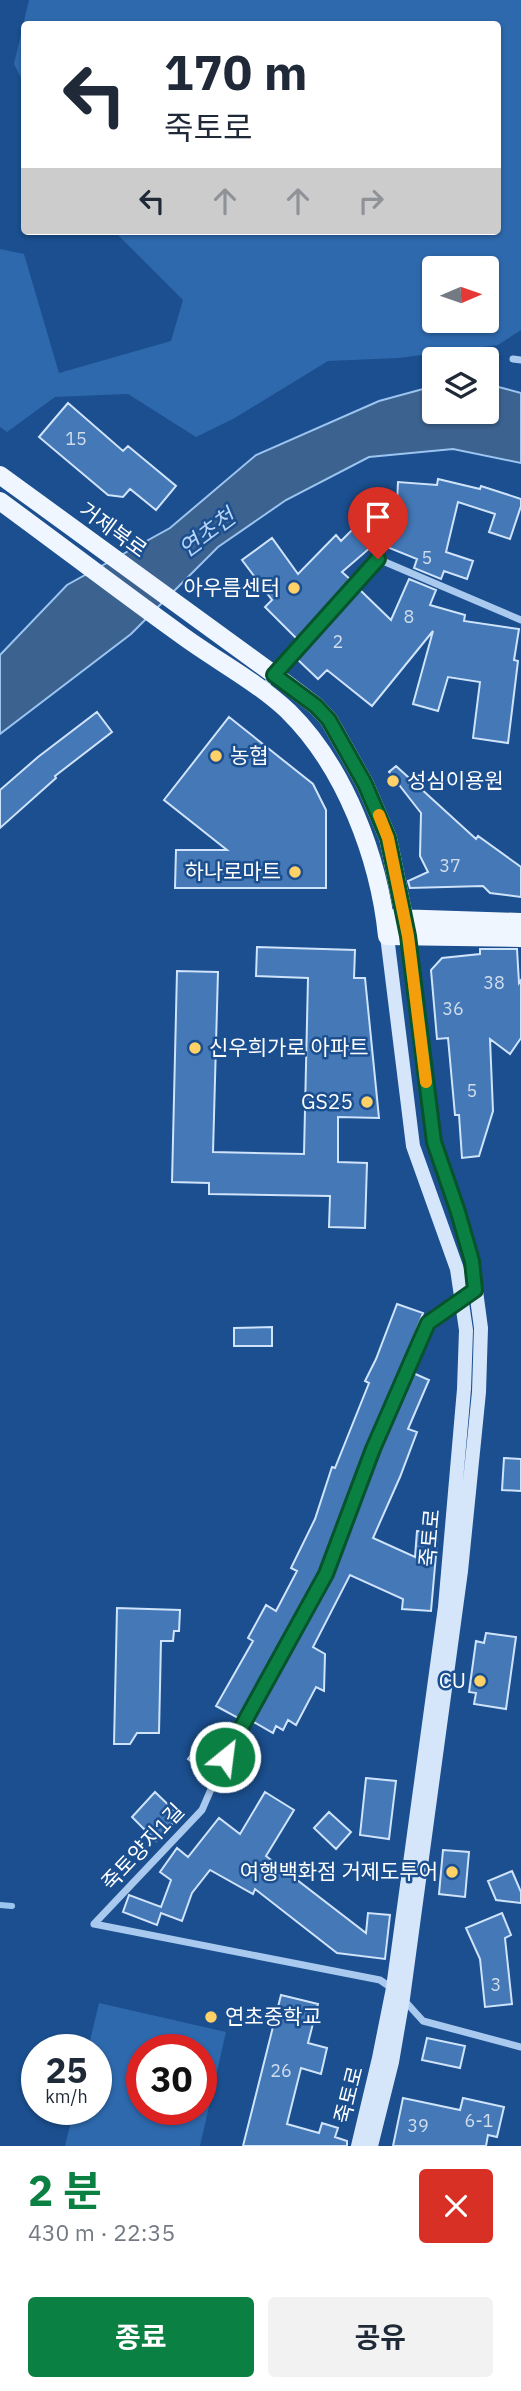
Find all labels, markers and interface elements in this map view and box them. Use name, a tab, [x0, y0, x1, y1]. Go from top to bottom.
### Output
text: 170 m	[164, 40, 308, 103]
icon: left	[49, 49, 140, 140]
text: 죽토로	[164, 106, 252, 148]
icon: left	[133, 182, 171, 220]
icon: ahead	[206, 182, 244, 220]
icon: ahead	[279, 182, 317, 220]
icon: right	[352, 182, 390, 220]
north arrow	[422, 256, 499, 332]
map controls	[422, 256, 499, 424]
button: layers	[422, 347, 499, 424]
house number: 15	[65, 427, 87, 450]
pin	[348, 487, 408, 559]
street label: 거제북로	[74, 495, 153, 563]
icon: arrive	[359, 498, 397, 536]
water label: 연초천	[172, 499, 243, 563]
house number: 5	[422, 546, 432, 569]
place label: 아우름센터	[183, 573, 280, 601]
marker: 아우름센터	[286, 580, 302, 596]
house number: 8	[404, 605, 414, 628]
house number: 2	[333, 630, 343, 653]
place label: 농협	[230, 741, 269, 769]
marker: 농협	[208, 748, 224, 764]
place label: 성심이용원	[407, 766, 504, 794]
marker: 성심이용원	[385, 773, 401, 789]
house number: 37	[439, 854, 461, 877]
place label: 하나로마트	[184, 857, 281, 885]
marker: 하나로마트	[287, 864, 303, 880]
house number: 38	[483, 971, 505, 994]
house number: 36	[442, 997, 464, 1020]
place label: 신우희가로 아파트	[209, 1033, 369, 1061]
marker: 신우희가로 아파트	[187, 1040, 203, 1056]
house number: 5	[467, 1079, 477, 1102]
place label: GS25	[301, 1087, 353, 1115]
marker: GS25	[359, 1094, 375, 1110]
street label: 죽토로	[413, 1508, 445, 1568]
place label: CU	[439, 1666, 466, 1694]
marker: CU	[472, 1673, 488, 1689]
position arrow	[188, 1720, 262, 1794]
street label: 죽토양지1길	[95, 1797, 190, 1896]
place label: 여행백화점 거제도투어	[240, 1857, 438, 1885]
marker: 여행백화점 거제도투어	[444, 1864, 460, 1880]
house number: 3	[491, 1973, 501, 1996]
place label: 연초중학교	[225, 2002, 322, 2030]
marker: 연초중학교	[203, 2009, 219, 2025]
speed limit sign: 30	[126, 2034, 217, 2125]
text: 25	[45, 2047, 88, 2093]
house number: 26	[270, 2059, 292, 2082]
street label: 죽토로	[327, 2063, 369, 2126]
text: km/h	[45, 2085, 88, 2108]
house number: 6-1	[465, 2109, 493, 2132]
house number: 39	[407, 2114, 429, 2137]
text: 2 분	[28, 2163, 102, 2218]
button: close	[419, 2169, 493, 2243]
text: 430 m · 22:35	[28, 2217, 175, 2247]
button: 종료	[28, 2297, 254, 2377]
button: 공유	[268, 2297, 493, 2377]

